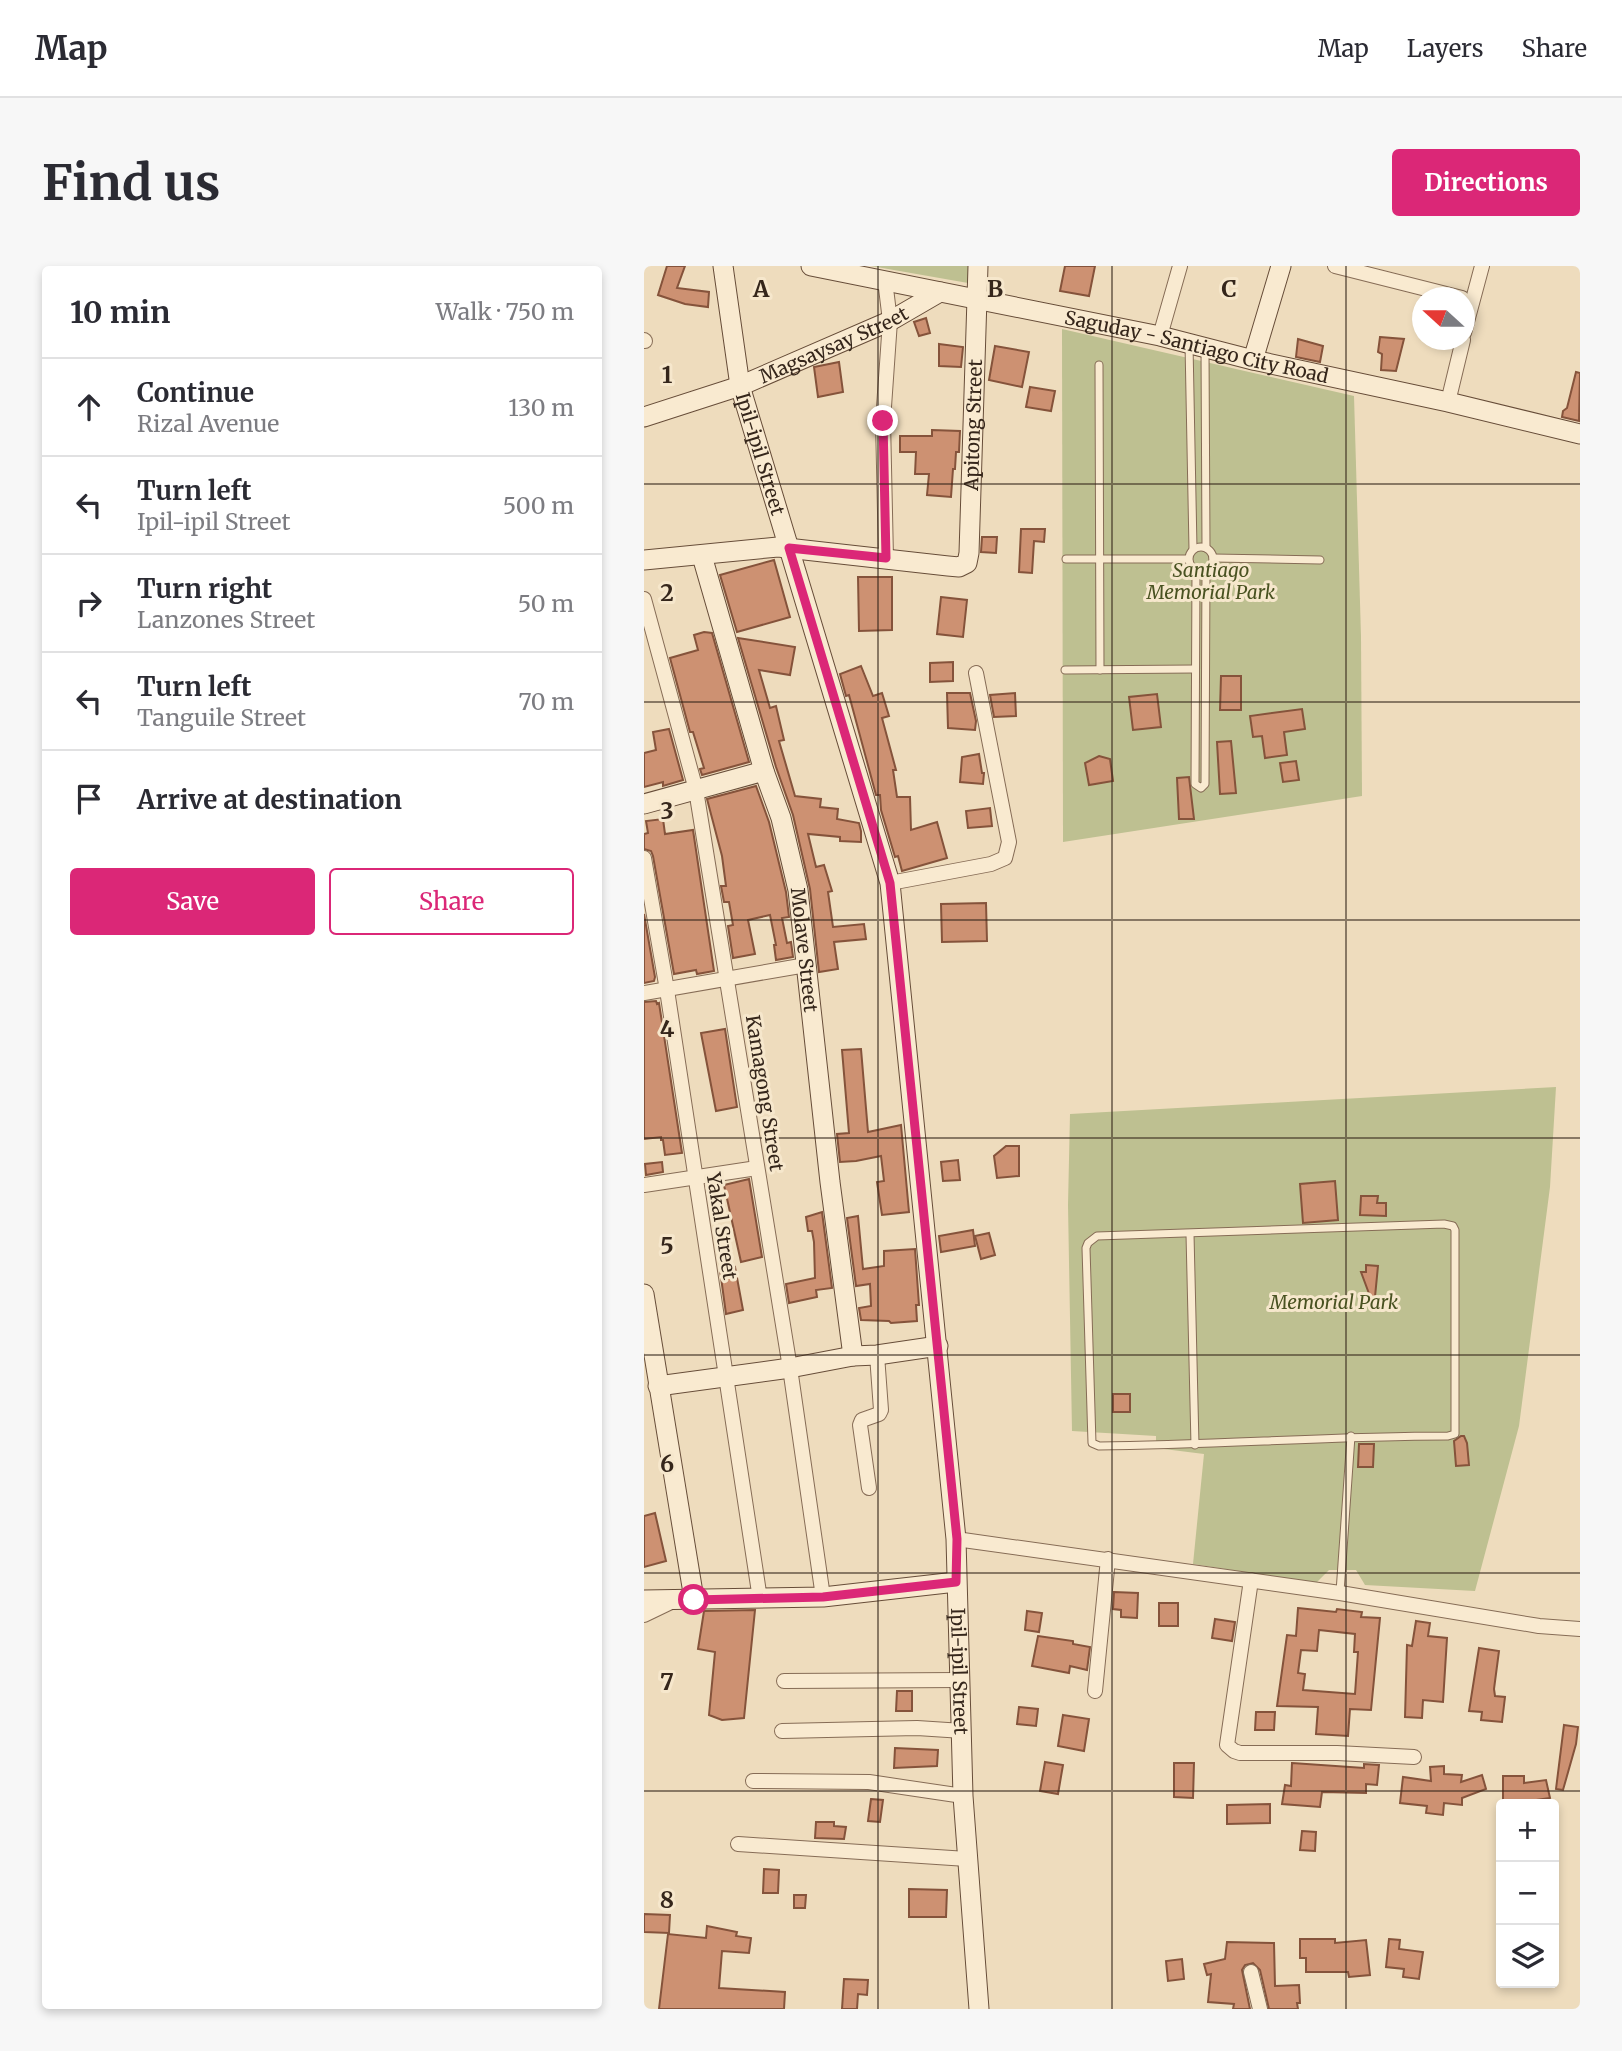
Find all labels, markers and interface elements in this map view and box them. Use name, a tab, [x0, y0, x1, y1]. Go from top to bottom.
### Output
text: Map	[35, 28, 108, 69]
text: Map	[1318, 33, 1369, 64]
text: Layers	[1407, 33, 1483, 64]
text: Share	[1521, 33, 1587, 64]
button: Directions	[1392, 149, 1580, 216]
text: Find us	[42, 152, 220, 213]
text: A	[752, 274, 770, 303]
text: B	[987, 274, 1003, 303]
text: C	[1221, 274, 1237, 303]
north arrow	[1412, 287, 1475, 350]
text: 10 min	[70, 293, 170, 331]
text: Walk · 750 m	[436, 297, 574, 326]
street label: Magsaysay Street	[755, 301, 913, 388]
street label: Saguday - Santiago City Road	[1063, 305, 1331, 388]
street label: Apitong Street	[959, 358, 987, 492]
text: 1	[662, 360, 673, 389]
text: Continue	[137, 376, 254, 409]
icon: ahead	[70, 388, 108, 426]
street label: Ipil-ipil Street	[731, 390, 790, 519]
text: 130 m	[508, 393, 574, 422]
route end	[867, 405, 898, 436]
text: Rizal Avenue	[137, 409, 279, 438]
text: Turn left	[137, 474, 251, 507]
icon: left	[70, 486, 108, 524]
text: 500 m	[503, 491, 574, 520]
text: Ipil-ipil Street	[137, 507, 290, 536]
park label: Santiago Memorial Park	[1146, 558, 1276, 604]
text: Turn right	[137, 572, 272, 605]
text: 2	[660, 578, 674, 607]
icon: right	[70, 584, 108, 622]
text: 50 m	[518, 589, 574, 618]
text: Lanzones Street	[137, 605, 315, 634]
text: Turn left	[137, 670, 251, 703]
icon: left	[70, 682, 108, 720]
text: 70 m	[518, 687, 574, 716]
text: Tanguile Street	[137, 703, 306, 732]
icon: arrive	[70, 780, 108, 818]
text: Arrive at destination	[137, 783, 402, 816]
text: 3	[660, 796, 674, 825]
button: Save	[70, 868, 315, 935]
button: Share	[329, 868, 574, 935]
street label: Molave Street	[786, 886, 823, 1014]
street label: Kamagong Street	[741, 1013, 789, 1173]
text: 4	[660, 1014, 675, 1043]
street label: Yakal Street	[702, 1170, 742, 1282]
text: 5	[660, 1231, 674, 1260]
park label: Memorial Park	[1269, 1290, 1399, 1314]
text: 6	[660, 1449, 674, 1478]
route start	[678, 1584, 709, 1615]
street label: Ipil-ipil Street	[946, 1608, 973, 1736]
text: 7	[660, 1667, 674, 1696]
map controls	[1496, 1799, 1559, 1988]
button: +	[1496, 1799, 1559, 1862]
button: −	[1496, 1862, 1559, 1925]
text: 8	[660, 1885, 674, 1914]
button: layers	[1496, 1925, 1559, 1988]

